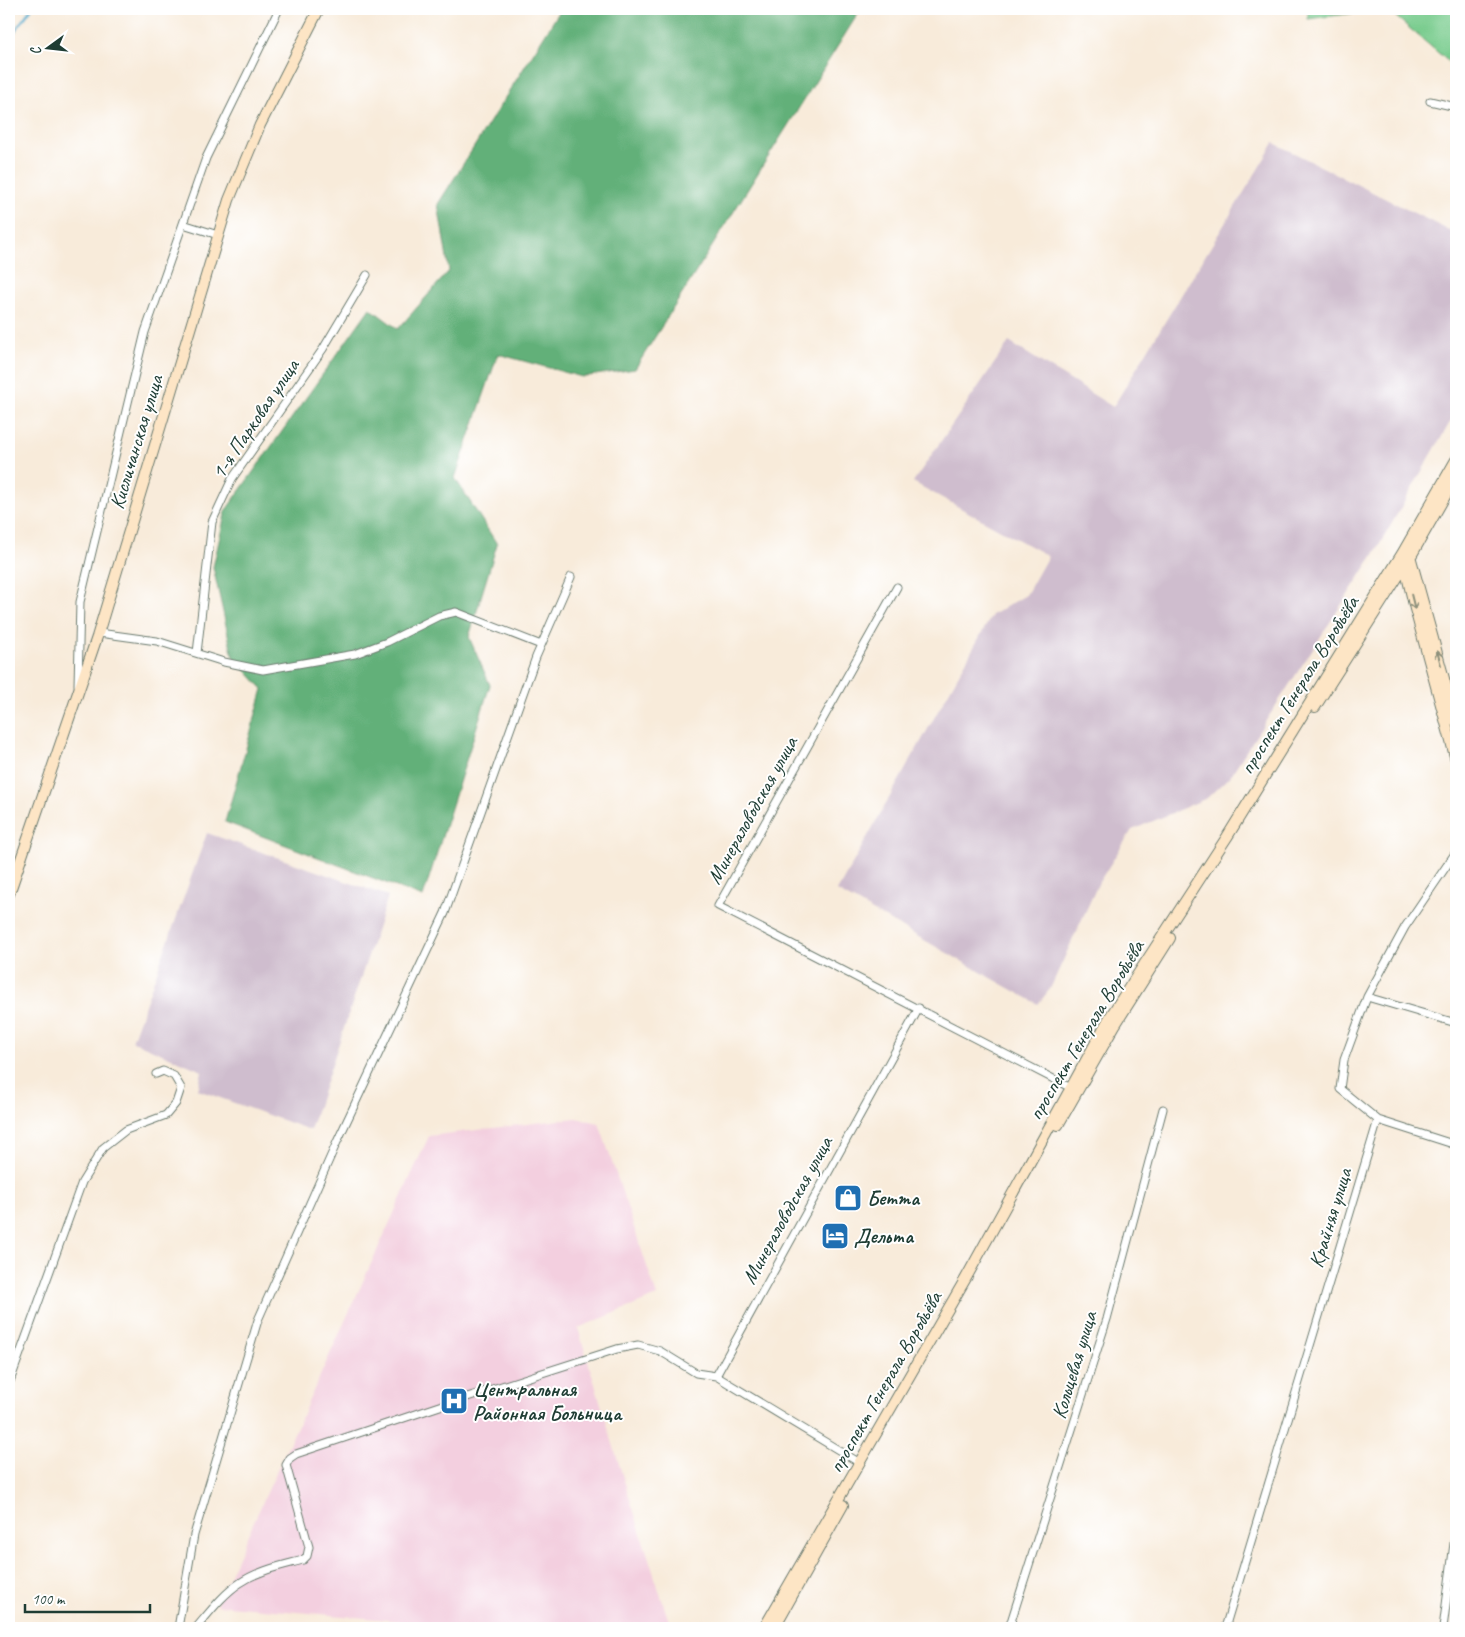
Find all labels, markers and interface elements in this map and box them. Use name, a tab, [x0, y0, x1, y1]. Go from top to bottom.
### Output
north arrow	[22, 22, 72, 72]
text: С	[26, 44, 45, 57]
street label: 1-я Парковая улица	[205, 353, 306, 484]
street label: Кисличанская улица	[103, 370, 169, 512]
street label: проспект Генерала Воробьёва	[1234, 590, 1365, 779]
one-way arrow	[1409, 593, 1418, 609]
one-way arrow	[1433, 651, 1443, 667]
street label: Минераловодская улица	[701, 730, 804, 888]
street label: проспект Генерала Воробьёва	[1022, 934, 1151, 1125]
street label: Минераловодская улица	[736, 1130, 839, 1288]
street label: Крайняя улица	[1303, 1164, 1358, 1271]
shop icon: Бетта	[833, 1183, 863, 1213]
place label: Бетта	[867, 1185, 921, 1211]
hotel icon: Дельта	[820, 1221, 850, 1251]
place label: Дельта	[854, 1223, 915, 1249]
street label: проспект Генерала Воробьёва	[822, 1285, 948, 1477]
street label: Кольцевая улица	[1045, 1306, 1103, 1422]
place label: Центральная Районная Больница	[473, 1376, 623, 1426]
hospital icon: Центральная Районная Больница	[439, 1386, 469, 1416]
scale bar	[25, 1582, 150, 1614]
text: 100 m	[32, 1590, 66, 1609]

